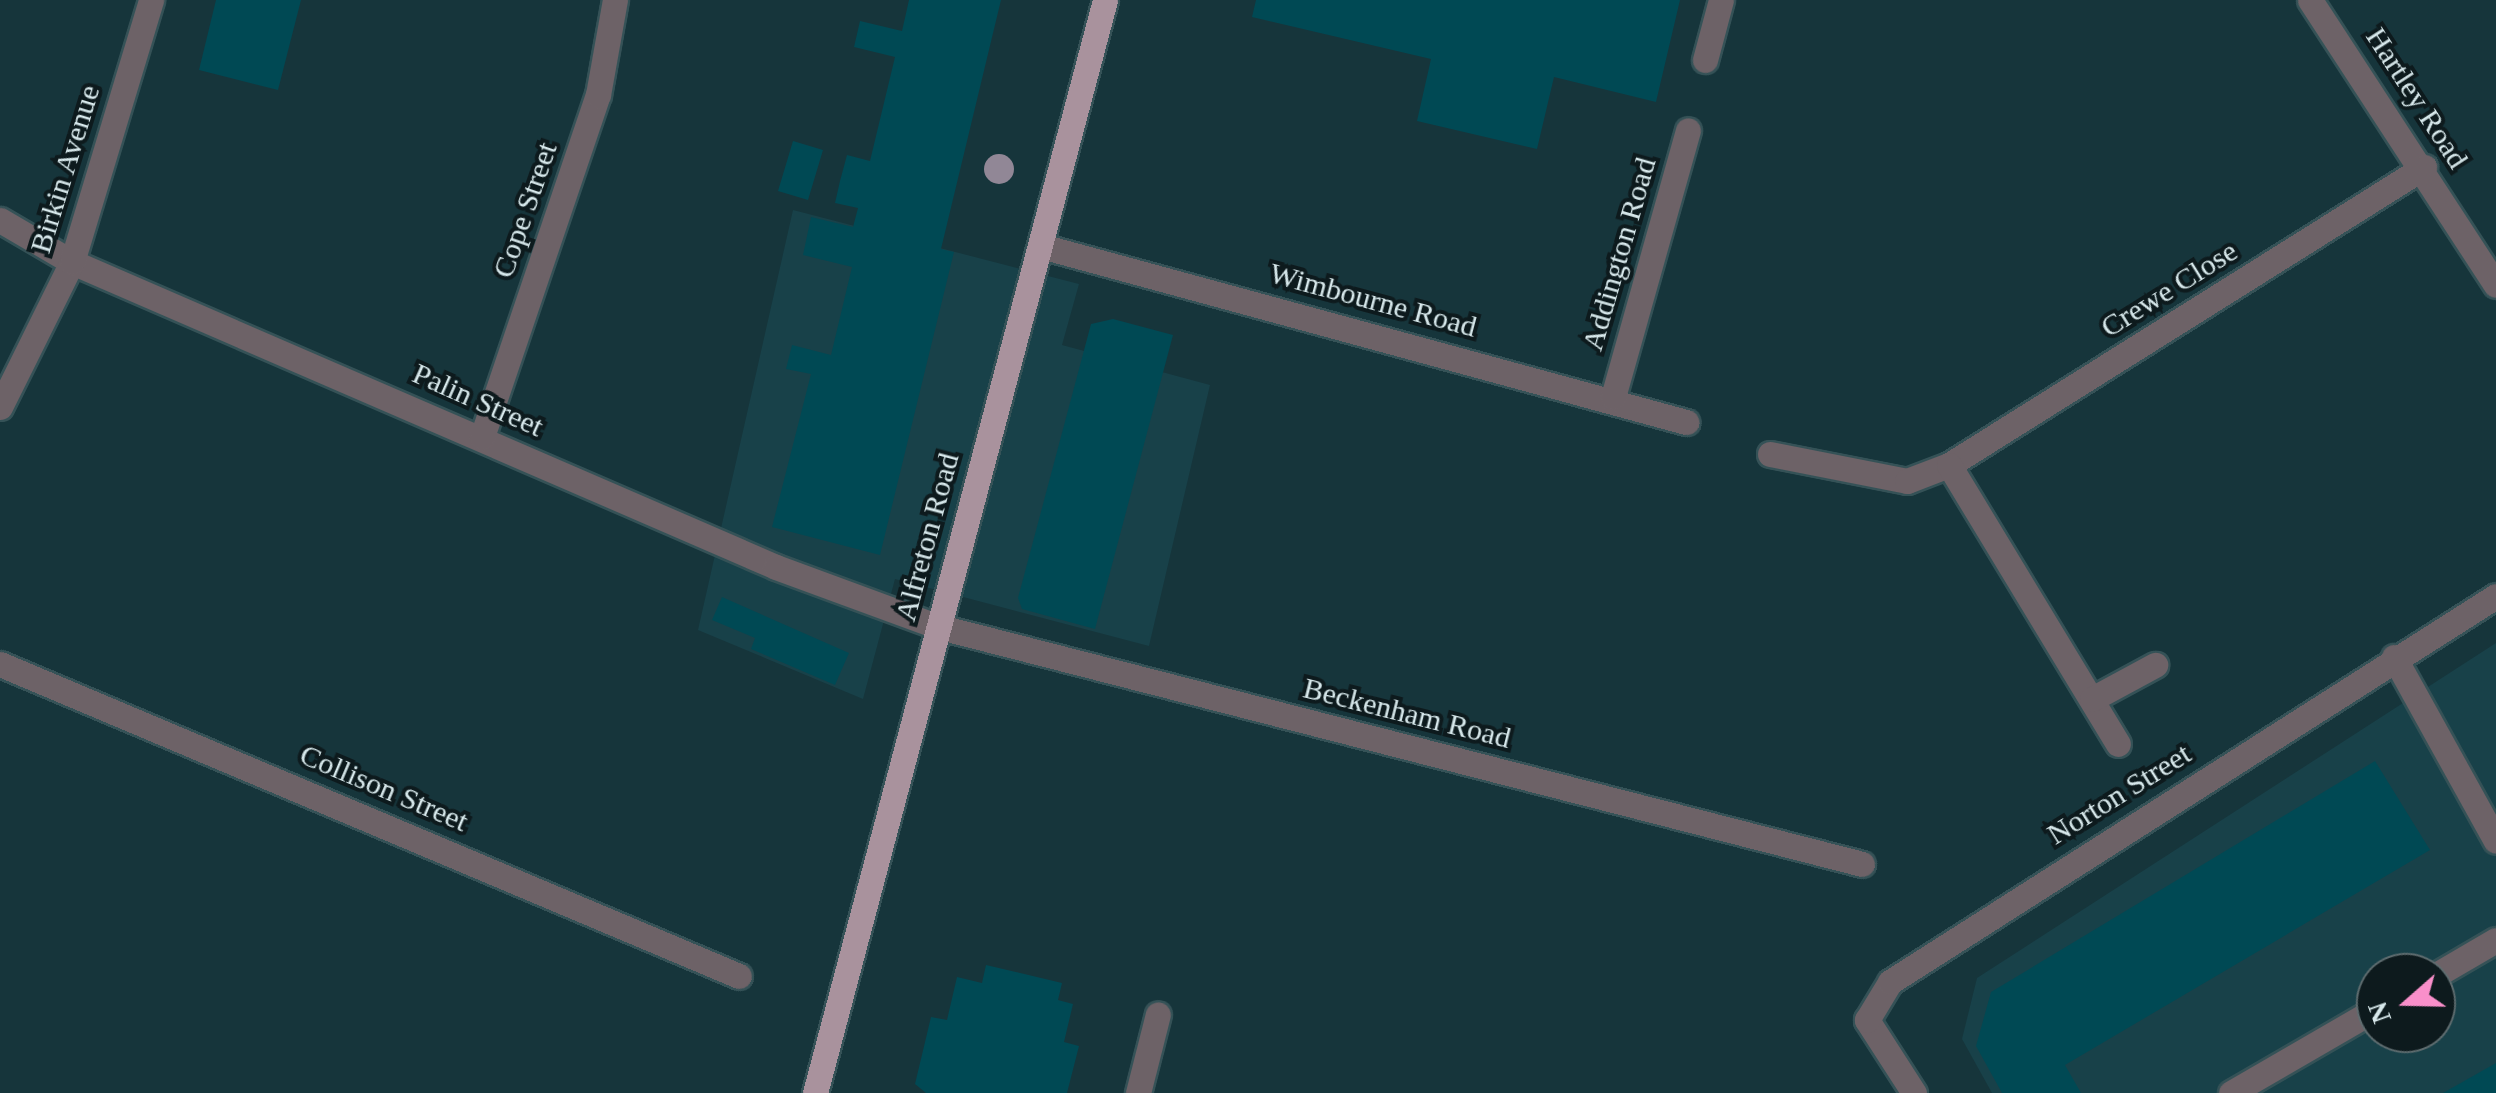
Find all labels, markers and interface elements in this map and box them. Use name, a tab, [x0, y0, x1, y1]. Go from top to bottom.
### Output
street label: Hartley Road	[2358, 21, 2476, 175]
street label: Birkin Avenue	[22, 80, 108, 258]
street label: Cope Street	[485, 138, 565, 282]
street label: Addington Road	[1574, 153, 1664, 355]
street label: Crewe Close	[2094, 233, 2244, 345]
street label: Wimbourne Road	[1266, 255, 1480, 345]
street label: Palin Street	[407, 355, 549, 445]
street label: Alfreton Road	[887, 449, 967, 625]
street label: Beckenham Road	[1300, 670, 1514, 756]
street label: Collison Street	[295, 736, 473, 840]
street label: Norton Street	[2041, 736, 2197, 852]
north arrow	[2356, 953, 2456, 1053]
text: N	[2361, 998, 2397, 1028]

